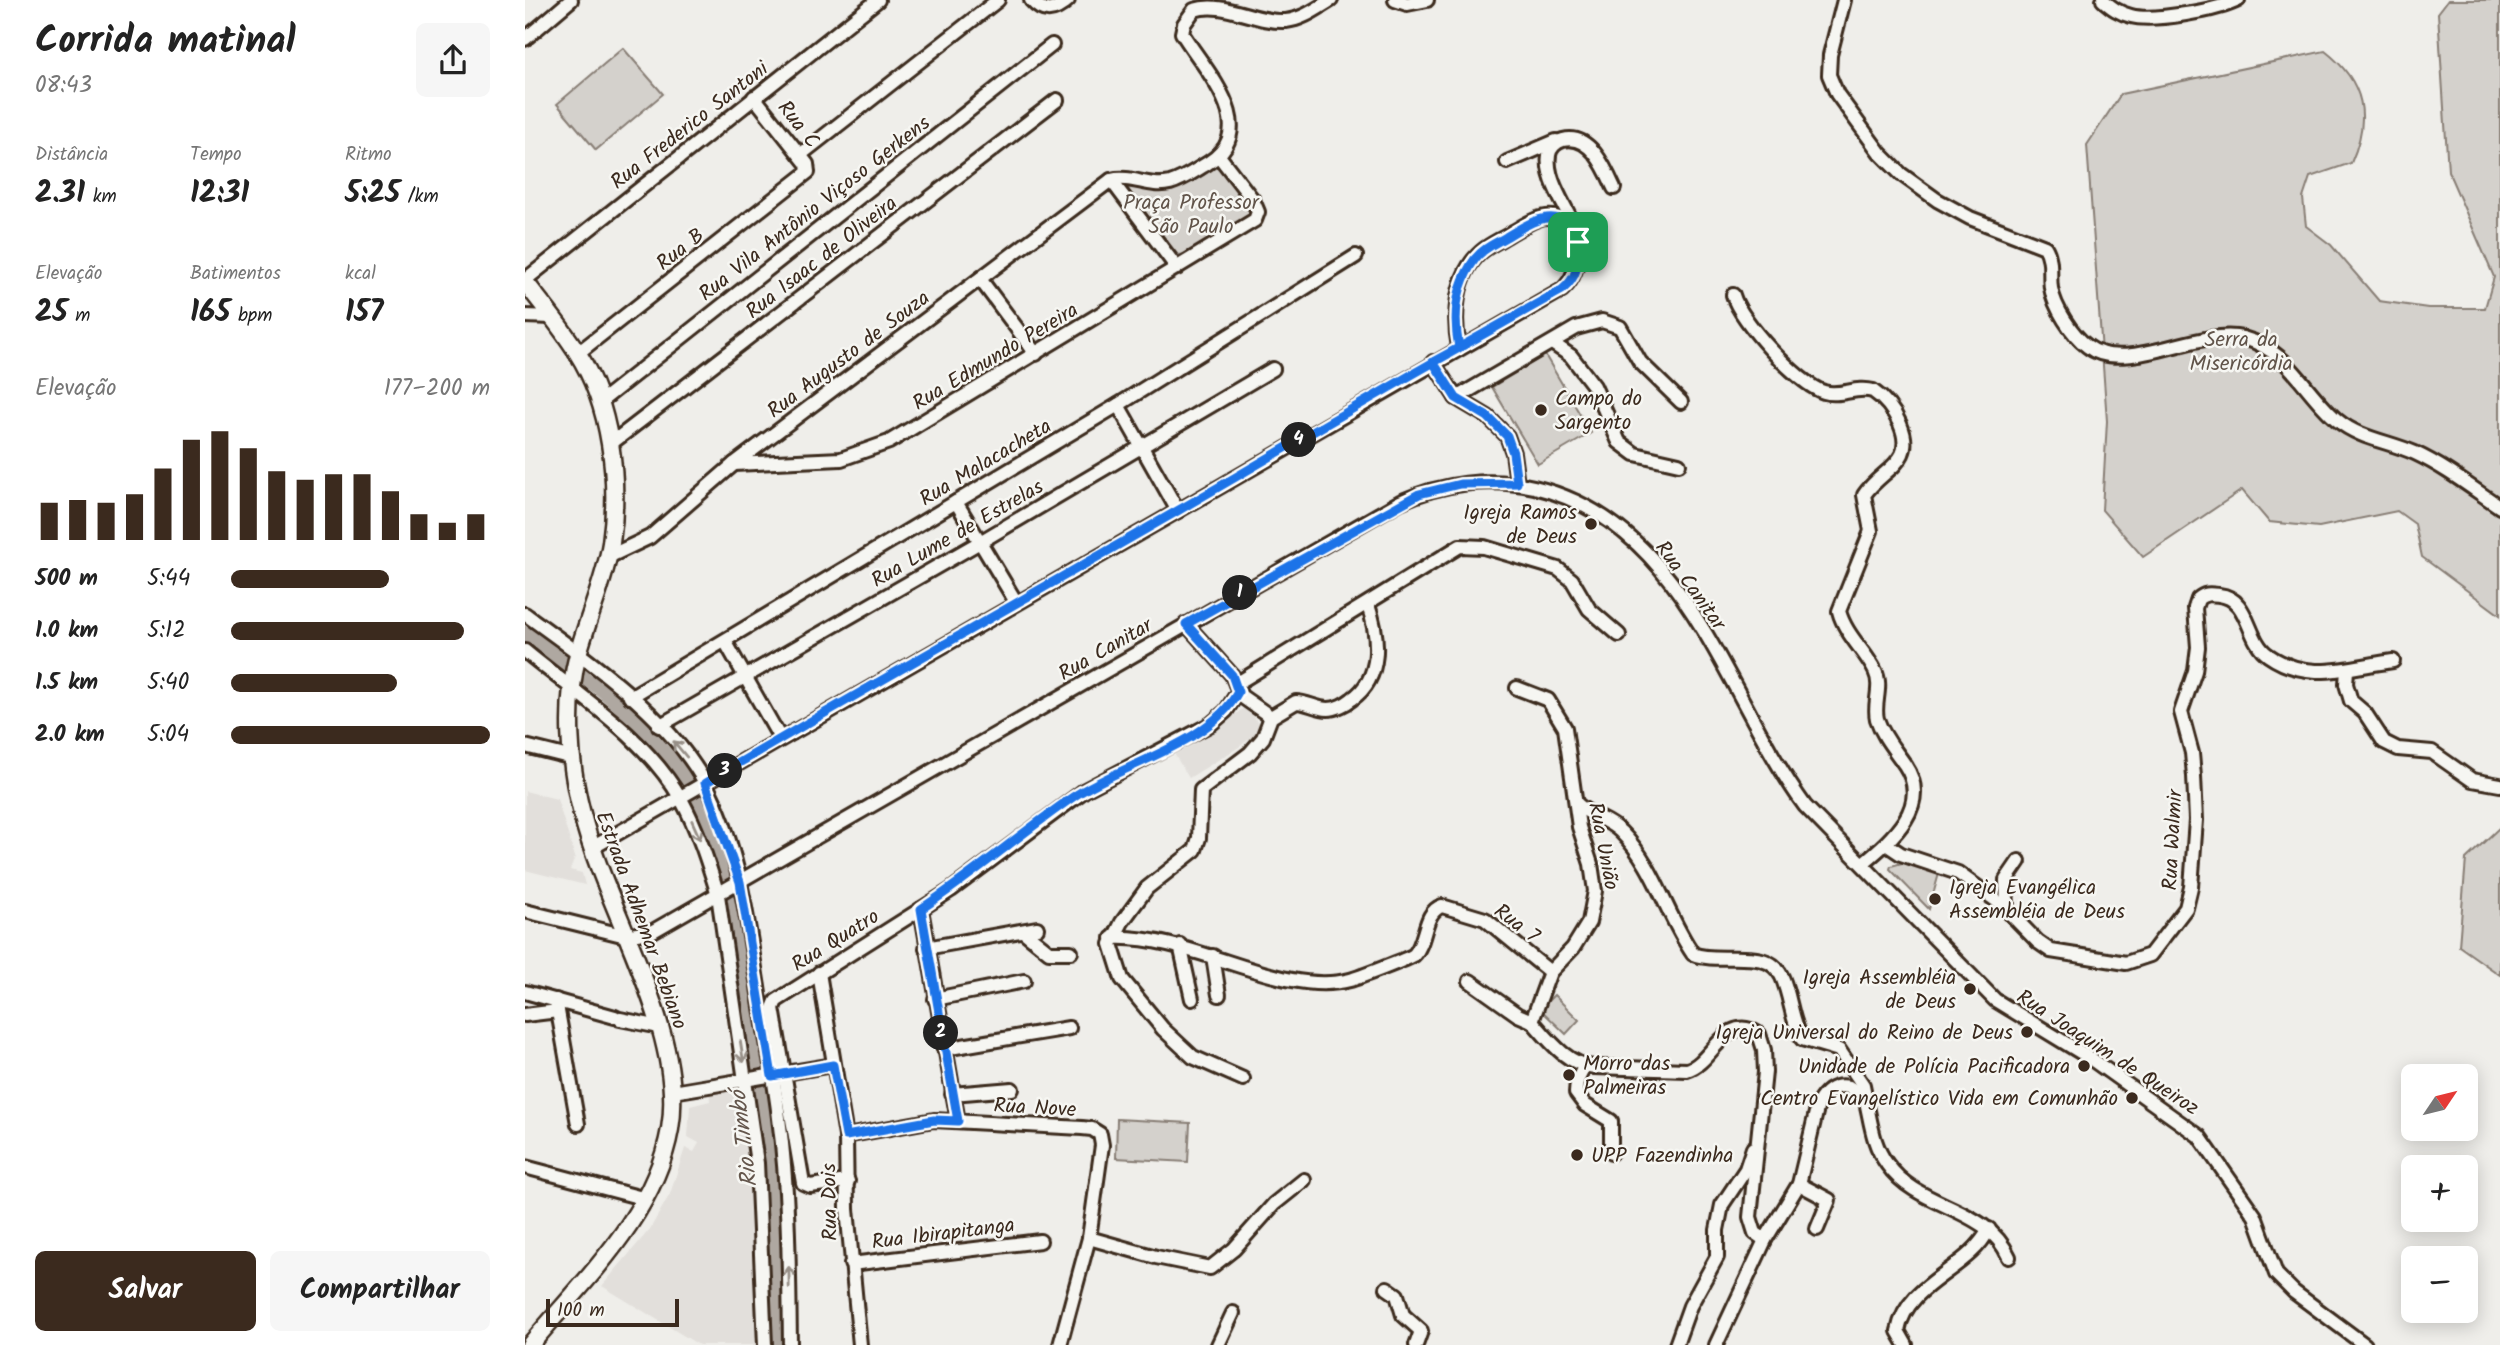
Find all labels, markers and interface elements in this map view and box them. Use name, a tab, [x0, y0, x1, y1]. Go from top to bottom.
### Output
text: Corrida matinal	[35, 12, 296, 72]
button: share	[416, 23, 490, 97]
street label: Rua Frederico Santoni	[604, 53, 777, 199]
text: 08:43	[35, 68, 92, 104]
street label: Rua C	[768, 94, 827, 156]
street label: Rua Vila Antônio Viçoso Gerkens	[692, 108, 938, 310]
text: Distância	[35, 140, 108, 170]
text: Tempo	[190, 140, 242, 170]
text: Ritmo	[345, 140, 392, 170]
text: 2.31	[35, 170, 85, 218]
text: 12:31	[190, 170, 249, 218]
text: 5:25	[345, 170, 400, 218]
text: km	[85, 182, 117, 212]
text: /km	[400, 182, 439, 212]
park label: Praça Professor São Paulo	[1123, 187, 1260, 244]
street label: Rua Isaac de Oliveira	[739, 188, 905, 328]
pin	[1548, 212, 1608, 272]
street label: Rua B	[649, 221, 712, 280]
icon: arrive	[1559, 223, 1597, 261]
text: Elevação	[35, 259, 102, 289]
text: Batimentos	[190, 259, 281, 289]
text: kcal	[345, 259, 376, 289]
street label: Rua Augusto de Souza	[760, 283, 937, 428]
text: 25	[35, 289, 68, 337]
text: 165	[190, 289, 231, 337]
text: 157	[345, 289, 383, 337]
street label: Rua Edmundo Pereira	[906, 295, 1085, 420]
text: m	[68, 301, 90, 331]
text: bpm	[231, 301, 272, 331]
park label: Serra da Misericórdia	[2189, 324, 2293, 381]
text: Elevação	[35, 371, 117, 407]
text: 177–200 m	[384, 371, 490, 407]
place label: Campo do Sargento	[1555, 383, 1642, 440]
marker: Campo do Sargento	[1533, 402, 1549, 418]
street label: Rua Malacacheta	[913, 411, 1058, 516]
pin: 4	[1281, 422, 1317, 458]
text: 4	[1293, 424, 1304, 454]
street label: Rua Lume de Estrelas	[865, 471, 1050, 597]
place label: Igreja Ramos de Deus	[1463, 497, 1577, 554]
marker: Igreja Ramos de Deus	[1583, 516, 1599, 532]
street label: Rua Canitar	[1646, 534, 1734, 639]
text: 500 m	[35, 561, 98, 597]
text: 5:44	[147, 561, 190, 597]
pin: 1	[1223, 576, 1257, 610]
text: 1	[1237, 577, 1242, 607]
street label: Rua Canitar	[1052, 609, 1160, 691]
text: 1.0 km	[35, 613, 98, 649]
text: 5:12	[147, 613, 186, 649]
text: 1.5 km	[35, 665, 98, 701]
text: 5:40	[147, 665, 189, 701]
text: 2.0 km	[35, 717, 105, 753]
text: 5:04	[147, 717, 189, 753]
one-way arrow	[672, 740, 688, 758]
pin: 3	[707, 754, 743, 788]
text: 3	[719, 755, 730, 785]
street label: Rua Walmir	[2154, 788, 2193, 891]
street label: Rua União	[1578, 800, 1627, 893]
street label: Estrada Adhemar Bebiano	[586, 807, 695, 1034]
one-way arrow	[690, 819, 703, 840]
place label: Igreja Evangélica Assembléia de Deus	[1949, 872, 2125, 929]
marker: Igreja Evangélica Assembléia de Deus	[1927, 891, 1943, 907]
street label: Rua 7	[1486, 896, 1547, 953]
street label: Rua Quatro	[785, 901, 886, 981]
place label: Igreja Assembléia de Deus	[1802, 962, 1956, 1019]
marker: Igreja Assembléia de Deus	[1962, 981, 1978, 997]
street label: Rua Joaquim de Queiroz	[2009, 982, 2205, 1125]
pin: 2	[923, 1016, 959, 1050]
text: 2	[935, 1017, 946, 1047]
place label: Igreja Universal do Reino de Deus	[1715, 1017, 2013, 1050]
marker: Igreja Universal do Reino de Deus	[2019, 1024, 2035, 1040]
one-way arrow	[735, 1040, 748, 1063]
place label: Morro das Palmeiras	[1583, 1048, 1670, 1105]
place label: Unidade de Polícia Pacificadora	[1798, 1051, 2070, 1084]
marker: Unidade de Polícia Pacificadora	[2076, 1058, 2092, 1074]
north arrow	[2401, 1064, 2478, 1141]
map controls	[2401, 1064, 2478, 1323]
marker: Morro das Palmeiras	[1561, 1067, 1577, 1083]
water label: Rio Timbó	[721, 1083, 769, 1189]
place label: Centro Evangelístico Vida em Comunhão	[1760, 1083, 2118, 1116]
street label: Rua Nove	[993, 1090, 1078, 1127]
marker: Centro Evangelístico Vida em Comunhão	[2124, 1090, 2140, 1106]
place label: UPP Fazendinha	[1591, 1140, 1733, 1173]
marker: UPP Fazendinha	[1569, 1147, 1585, 1163]
button: +	[2401, 1155, 2478, 1232]
street label: Rua Dois	[813, 1163, 848, 1241]
street label: Rua Ibirapitanga	[870, 1209, 1017, 1260]
button: −	[2401, 1246, 2478, 1323]
button: Salvar	[35, 1251, 256, 1331]
button: Compartilhar	[270, 1251, 490, 1331]
one-way arrow	[782, 1266, 796, 1289]
scale bar	[546, 1296, 679, 1328]
text: 100 m	[557, 1296, 605, 1326]

